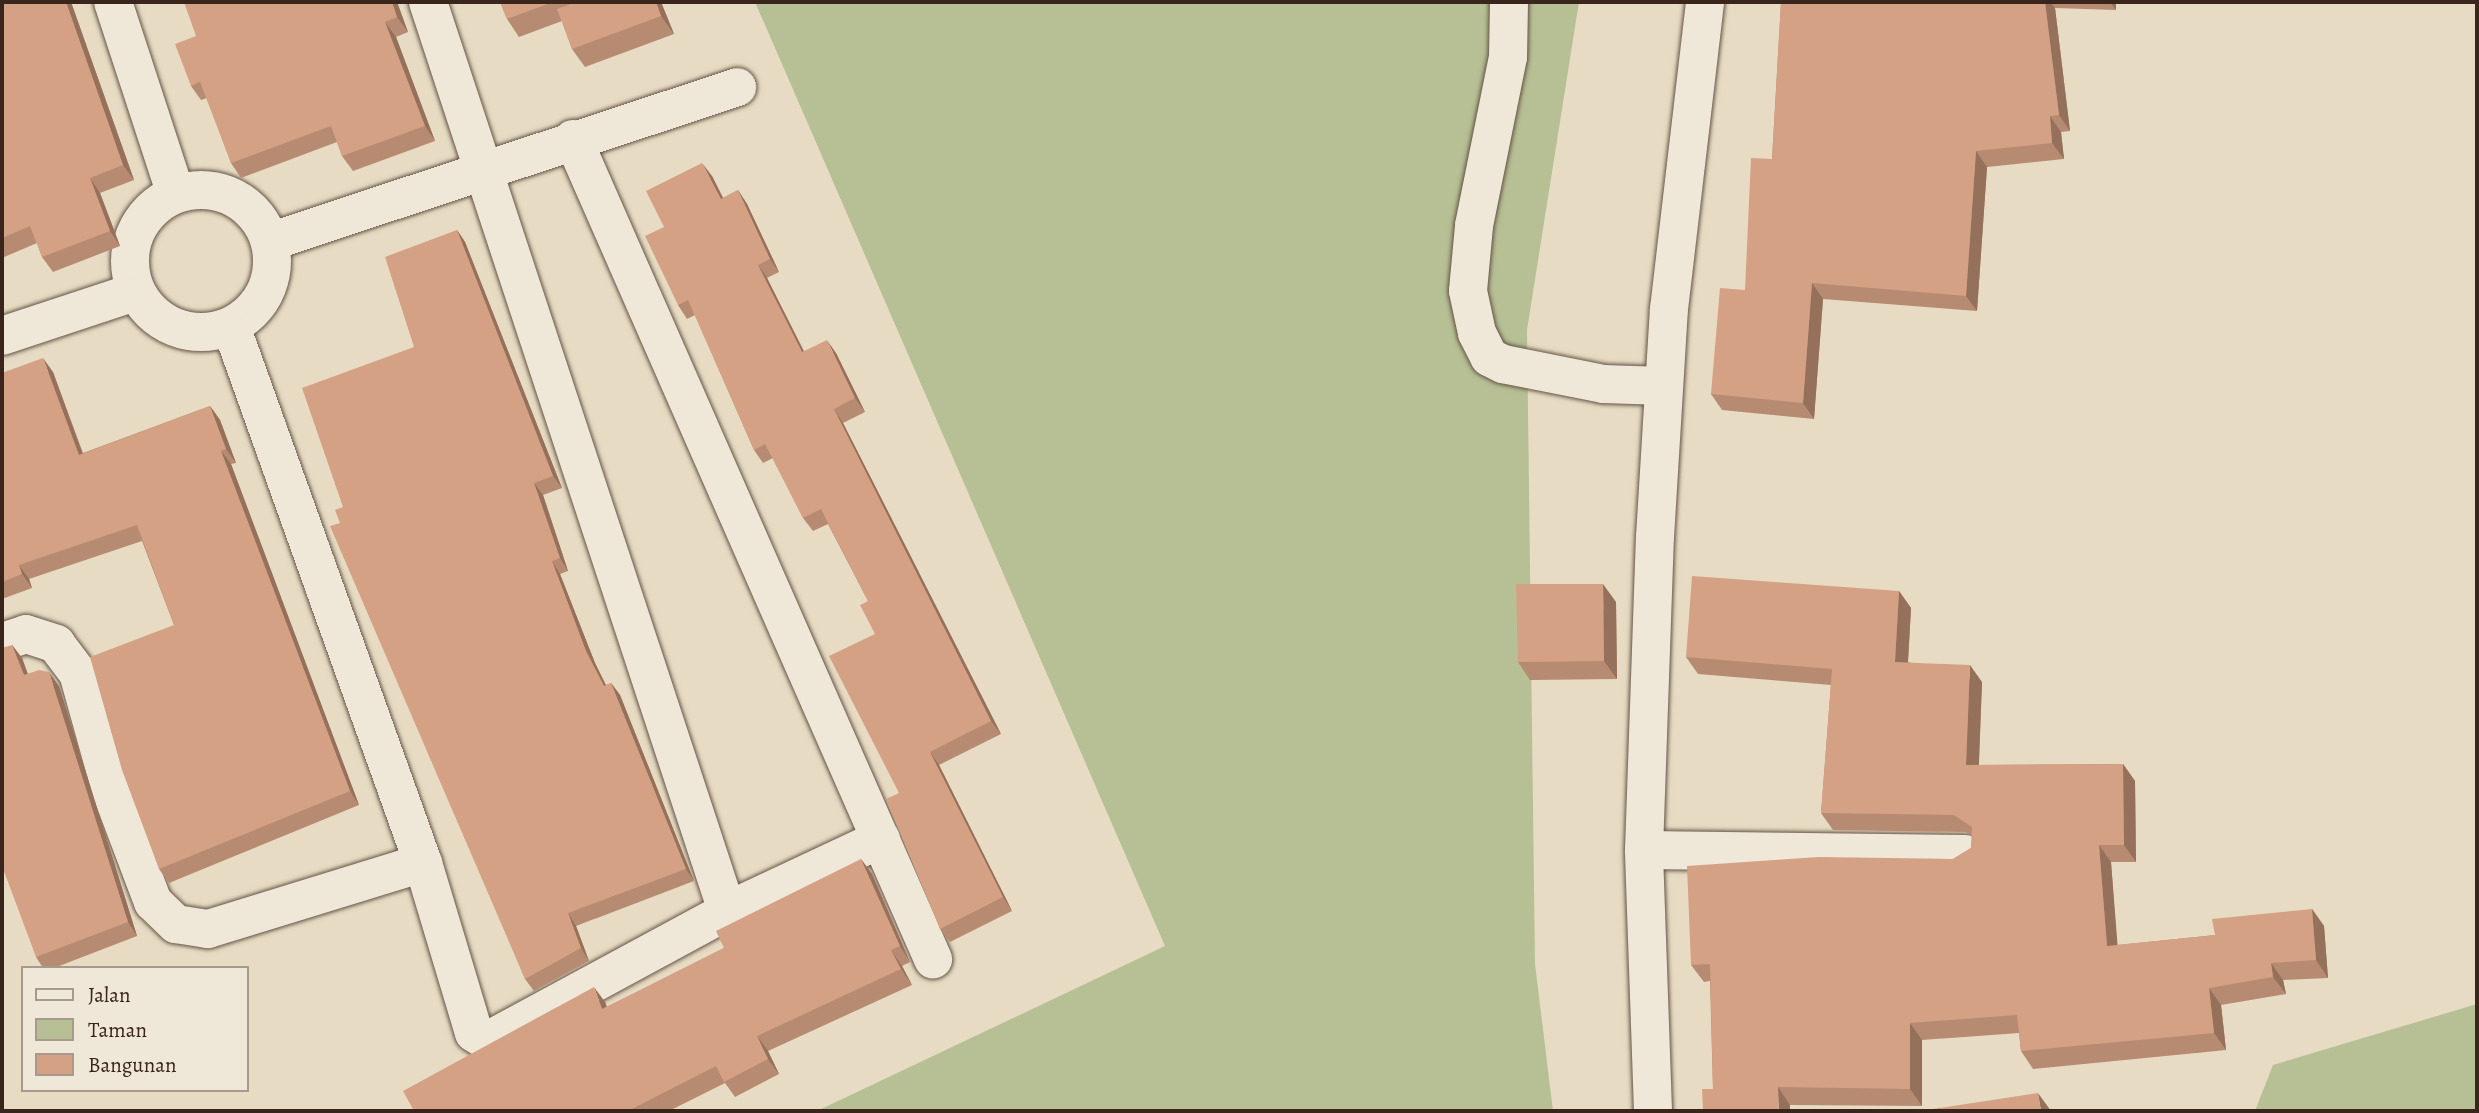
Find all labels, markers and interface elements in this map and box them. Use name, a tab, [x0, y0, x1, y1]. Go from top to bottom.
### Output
legend	[21, 966, 248, 1092]
text: Jalan	[88, 981, 130, 1009]
text: Taman	[88, 1016, 147, 1044]
text: Bangunan	[88, 1051, 177, 1079]

